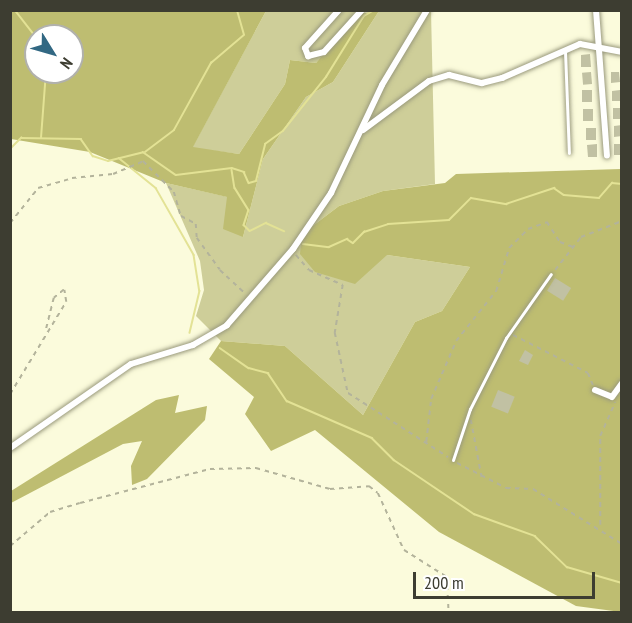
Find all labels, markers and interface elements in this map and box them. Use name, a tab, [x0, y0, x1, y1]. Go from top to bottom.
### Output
north arrow	[24, 24, 84, 84]
text: N	[56, 54, 77, 73]
scale bar	[416, 560, 598, 598]
text: 200 m	[424, 571, 464, 594]

